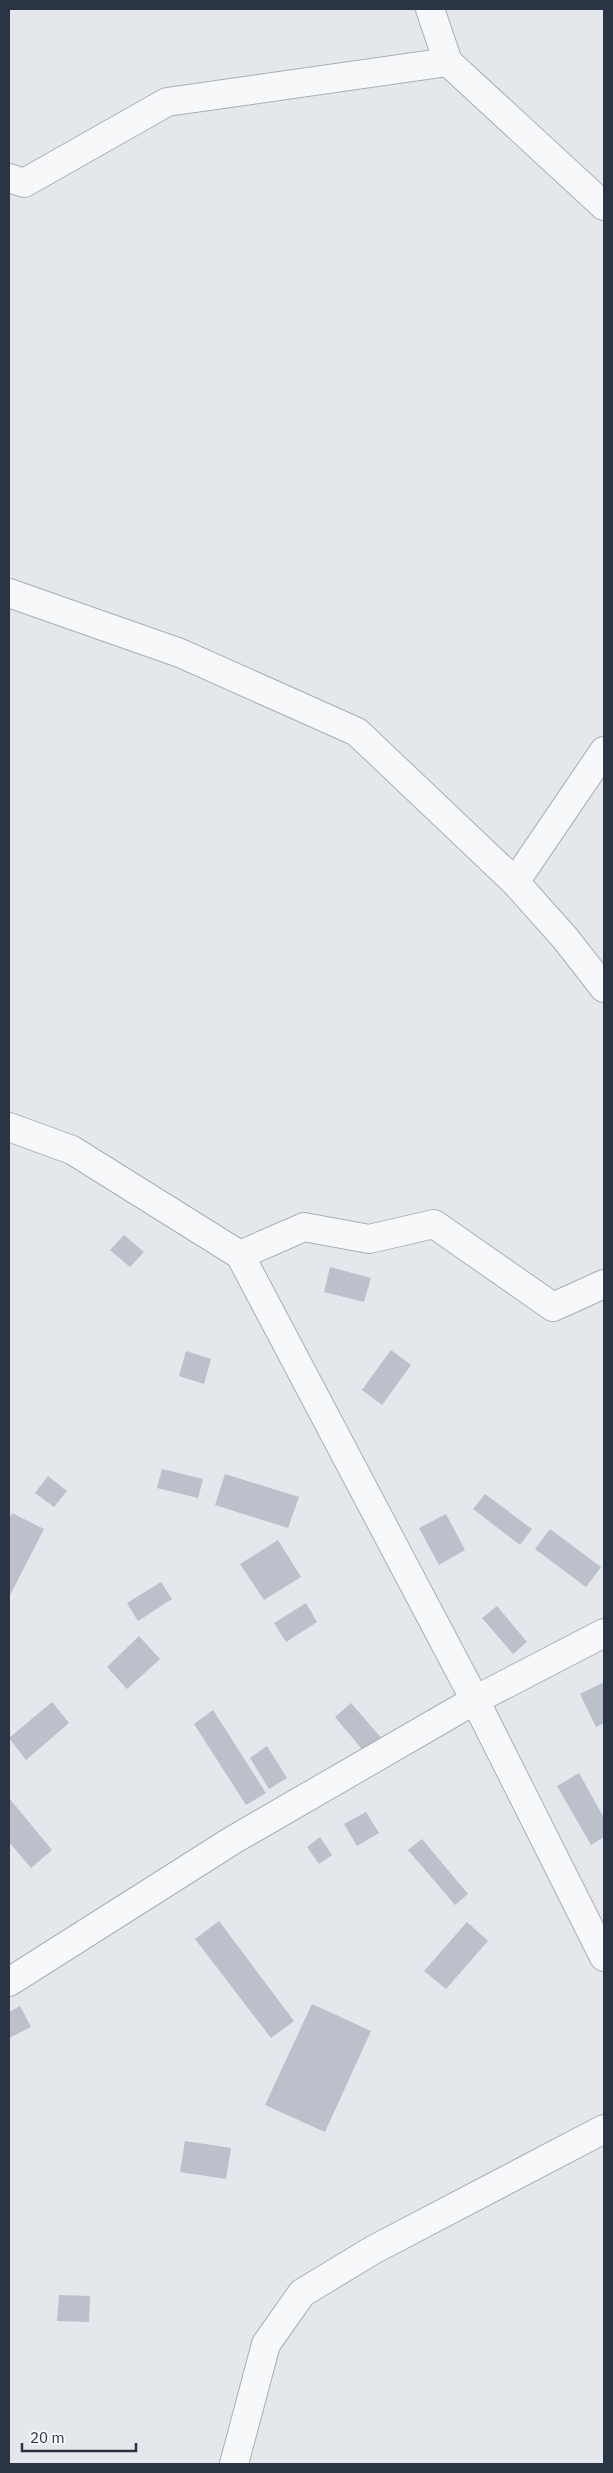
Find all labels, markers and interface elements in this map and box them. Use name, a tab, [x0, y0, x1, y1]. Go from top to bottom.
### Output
scale bar	[22, 2420, 136, 2452]
text: 20 m	[30, 2428, 65, 2447]

